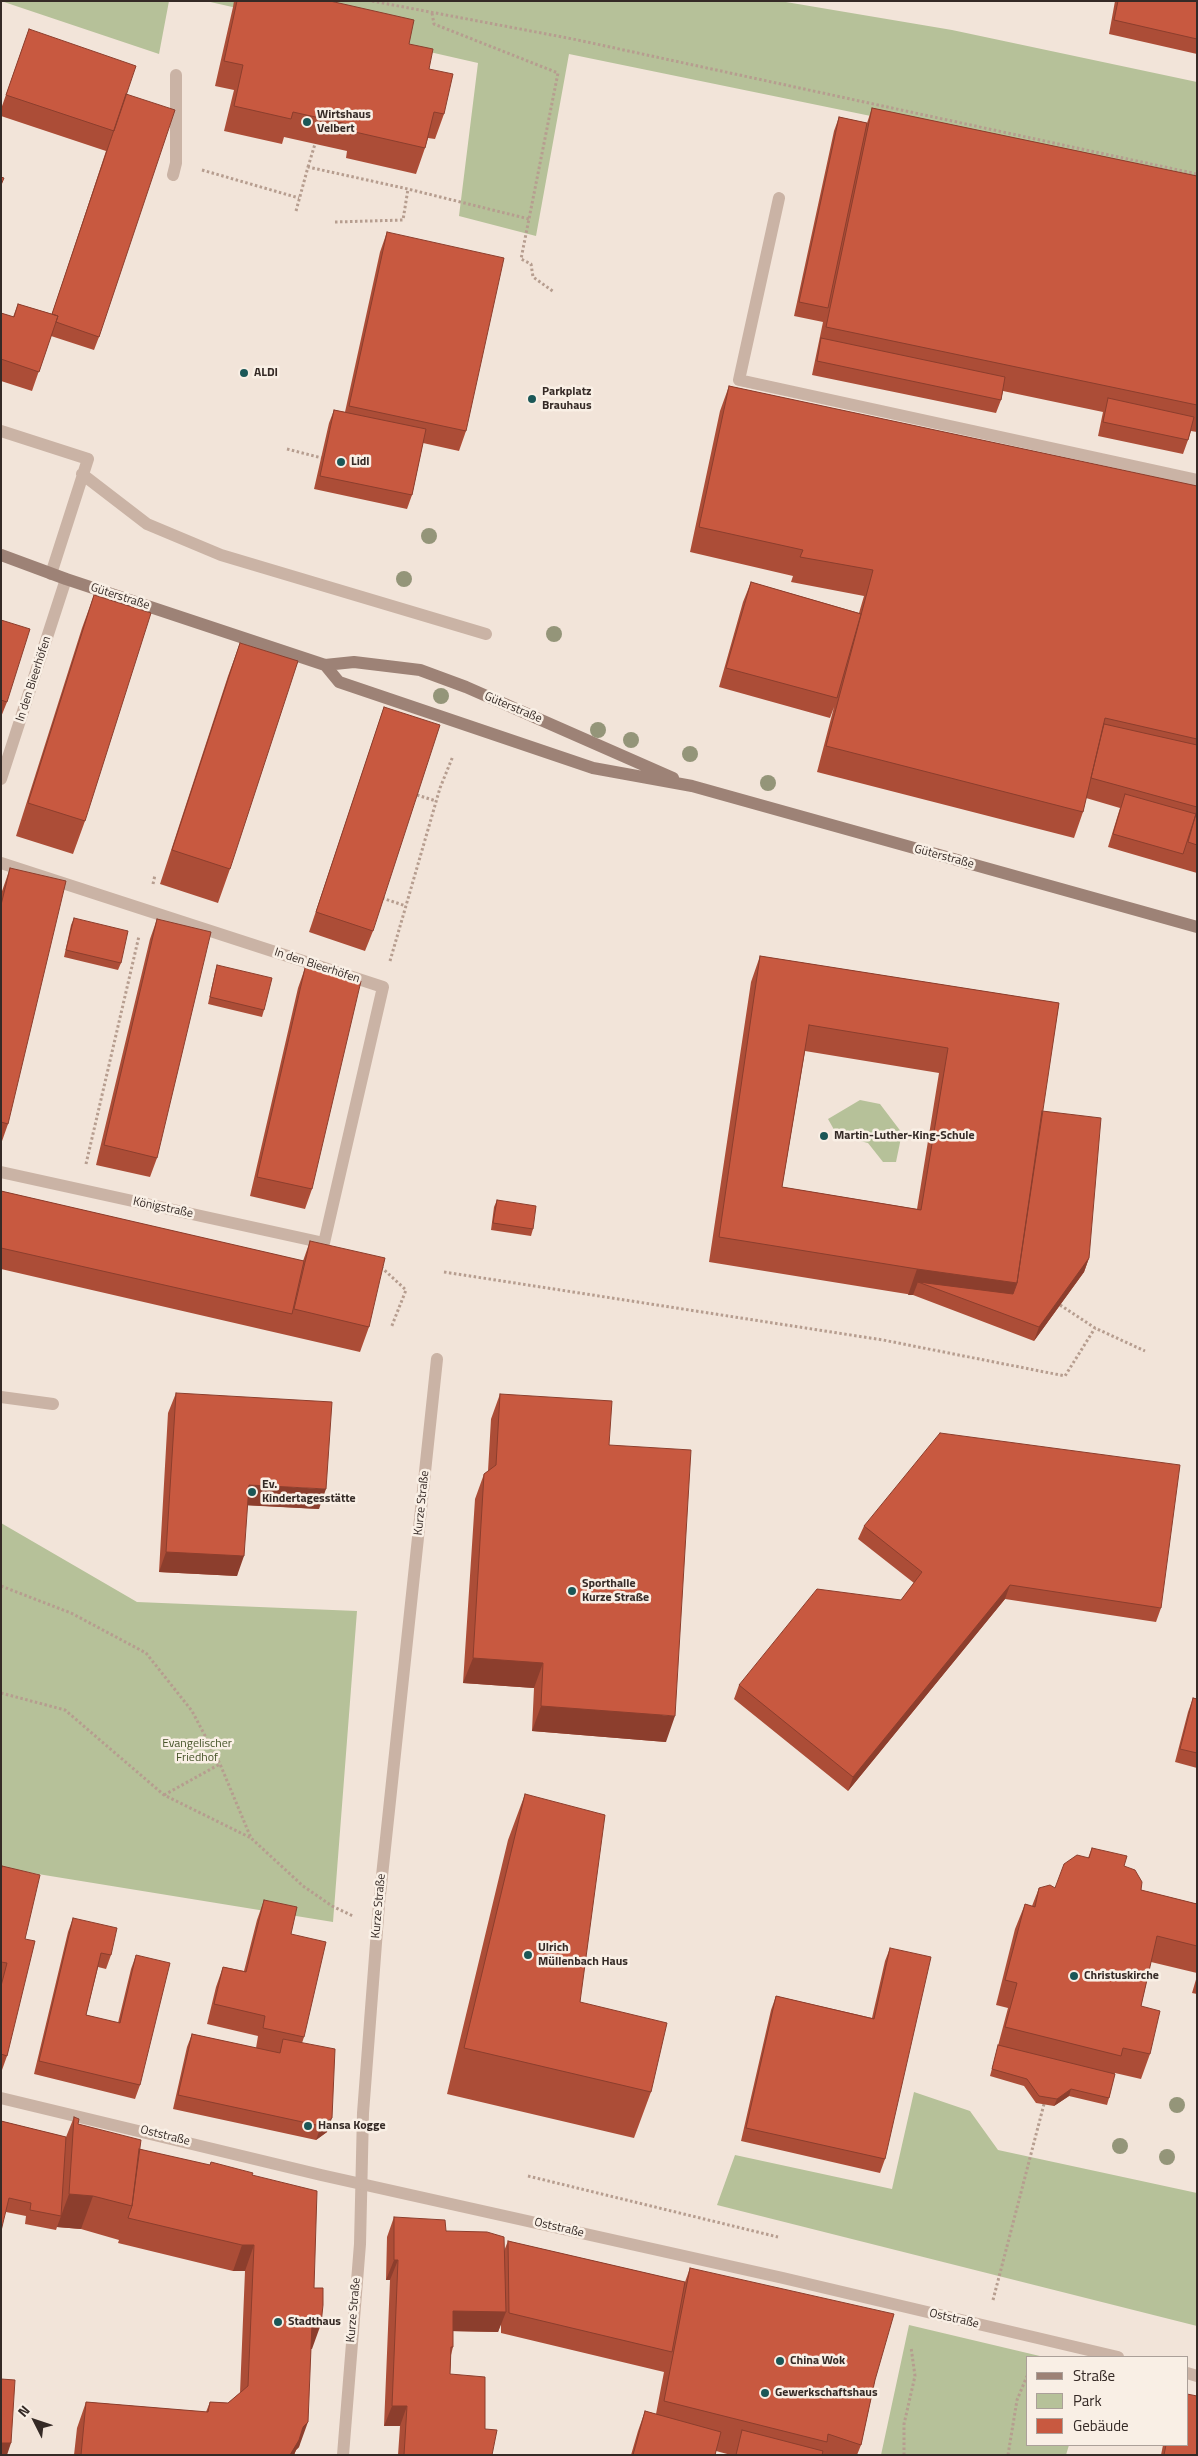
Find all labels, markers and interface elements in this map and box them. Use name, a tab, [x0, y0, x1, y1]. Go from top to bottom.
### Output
place label: Wirtshaus Velbert	[317, 108, 371, 136]
marker: Wirtshaus Velbert	[301, 116, 313, 128]
place label: ALDI	[254, 366, 278, 380]
marker: ALDI	[238, 367, 250, 379]
place label: Parkplatz Brauhaus	[542, 385, 592, 413]
marker: Parkplatz Brauhaus	[526, 393, 538, 405]
place label: Lidl	[351, 455, 370, 469]
marker: Lidl	[335, 456, 347, 468]
street label: Güterstraße	[89, 581, 151, 613]
street label: In den Bieerhöfen	[13, 634, 55, 724]
street label: Güterstraße	[482, 689, 544, 727]
street label: Güterstraße	[913, 842, 975, 872]
street label: In den Bieerhöfen	[272, 945, 362, 987]
place label: Martin-Luther-King-Schule	[834, 1129, 975, 1143]
marker: Martin-Luther-King-Schule	[818, 1130, 830, 1142]
street label: Königstraße	[132, 1195, 194, 1221]
street label: Kurze Straße	[411, 1470, 433, 1536]
place label: Ev. Kindertagesstätte	[262, 1478, 356, 1506]
marker: Ev. Kindertagesstätte	[246, 1486, 258, 1498]
place label: Sporthalle Kurze Straße	[582, 1577, 649, 1605]
marker: Sporthalle Kurze Straße	[566, 1585, 578, 1597]
park label: Evangelischer Friedhof	[162, 1737, 232, 1765]
street label: Kurze Straße	[369, 1873, 389, 1939]
place label: Ulrich Müllenbach Haus	[538, 1941, 628, 1969]
marker: Ulrich Müllenbach Haus	[522, 1949, 534, 1961]
place label: Christuskirche	[1084, 1969, 1159, 1983]
marker: Christuskirche	[1068, 1970, 1080, 1982]
place label: Hansa Kogge	[318, 2119, 386, 2133]
marker: Hansa Kogge	[302, 2120, 314, 2132]
street label: Oststraße	[139, 2123, 191, 2149]
street label: Oststraße	[533, 2215, 585, 2241]
street label: Kurze Straße	[344, 2277, 364, 2343]
street label: Oststraße	[928, 2306, 980, 2332]
place label: Stadthaus	[288, 2315, 341, 2329]
marker: Stadthaus	[272, 2316, 284, 2328]
place label: China Wok	[790, 2354, 845, 2368]
marker: China Wok	[774, 2355, 786, 2367]
legend	[1026, 2356, 1188, 2446]
text: Straße	[1073, 2364, 1115, 2387]
place label: Gewerkschaftshaus	[775, 2386, 878, 2400]
marker: Gewerkschaftshaus	[759, 2387, 771, 2399]
text: Park	[1073, 2389, 1102, 2412]
north arrow	[10, 2396, 60, 2446]
text: N	[12, 2400, 34, 2421]
text: Gebäude	[1073, 2414, 1129, 2437]

